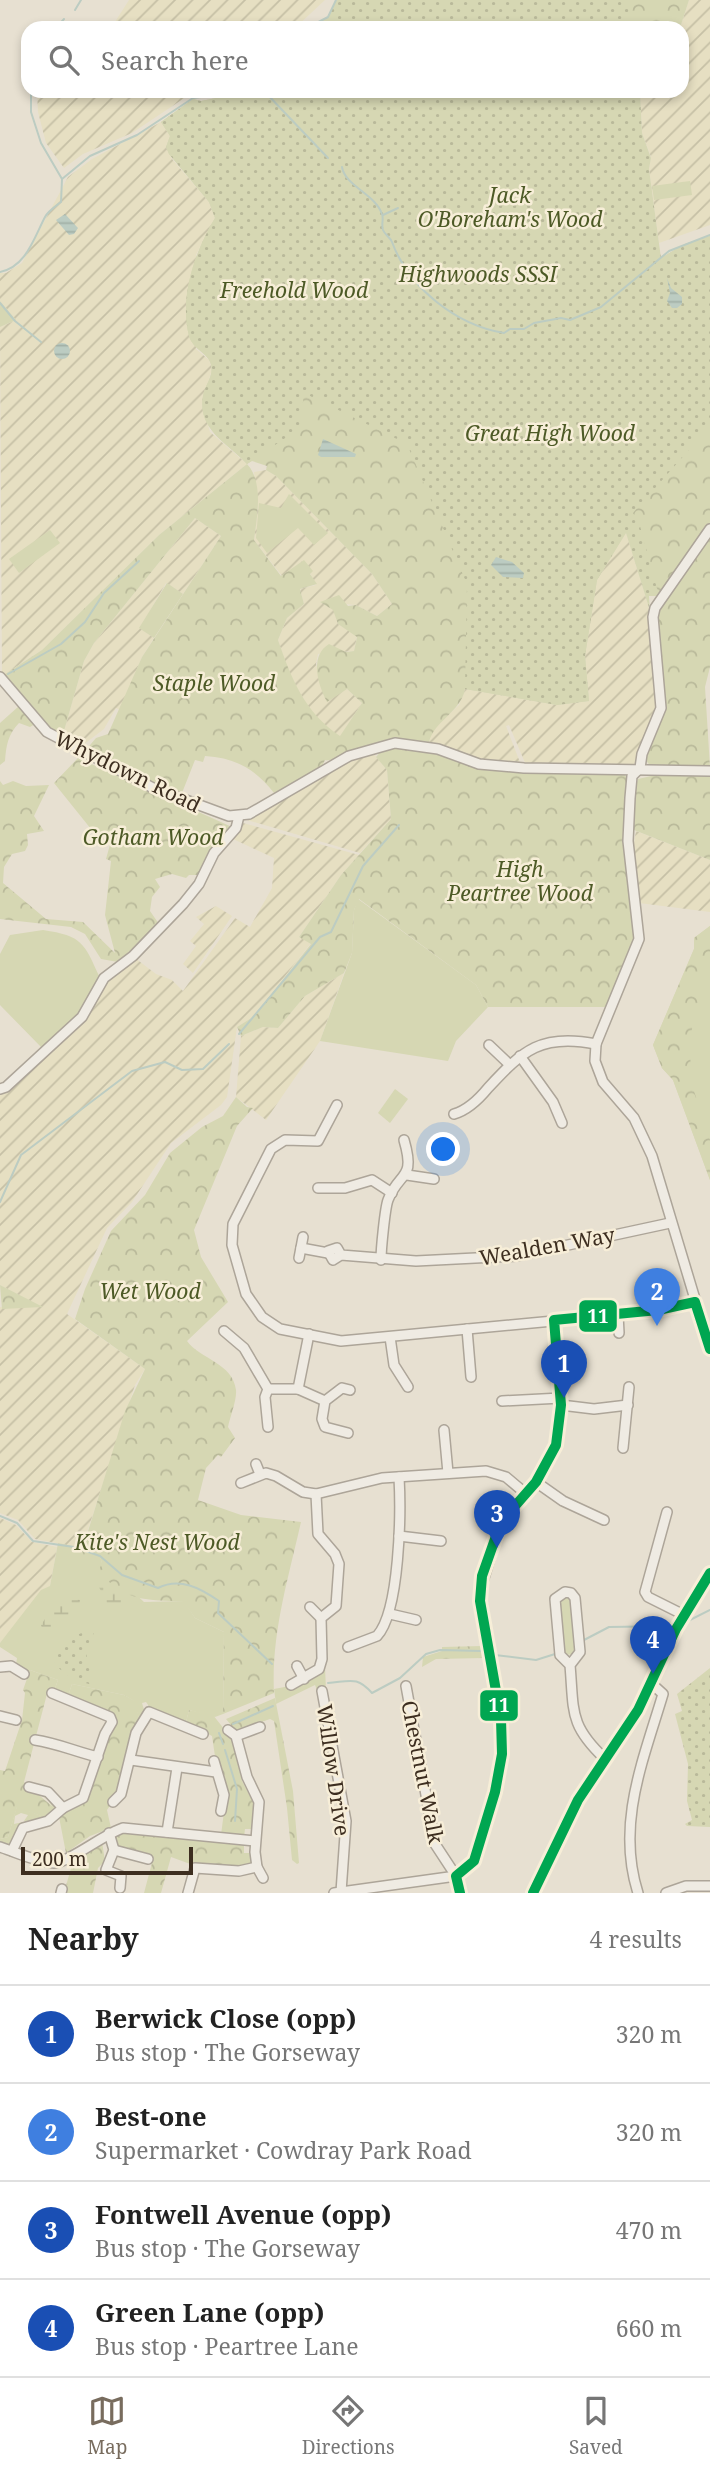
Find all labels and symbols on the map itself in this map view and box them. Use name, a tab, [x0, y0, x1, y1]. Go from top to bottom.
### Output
park label: Jack O'Boreham's Wood	[418, 181, 603, 233]
park label: Highwoods SSSI	[398, 260, 558, 288]
park label: Freehold Wood	[219, 276, 369, 304]
park label: Great High Wood	[465, 419, 636, 447]
park label: Staple Wood	[153, 669, 276, 697]
street label: Whydown Road	[50, 723, 206, 819]
park label: Gotham Wood	[83, 823, 224, 851]
park label: High Peartree Wood	[446, 855, 594, 907]
your location	[426, 1132, 460, 1166]
street label: Wealden Way	[477, 1220, 617, 1272]
pin: 2	[634, 1268, 680, 1326]
park label: Wet Wood	[99, 1277, 201, 1305]
line badge: 11	[578, 1299, 618, 1333]
text: 11	[587, 1303, 609, 1329]
pin: 1	[541, 1340, 587, 1398]
pin: 3	[474, 1490, 520, 1548]
park label: Kite's Nest Wood	[73, 1528, 240, 1556]
pin: 4	[630, 1616, 676, 1674]
line badge: 11	[479, 1689, 519, 1722]
text: 11	[488, 1692, 510, 1718]
street label: Chestnut Walk	[395, 1698, 451, 1847]
street label: Willow Drive	[311, 1702, 357, 1838]
scale bar	[21, 1844, 192, 1876]

